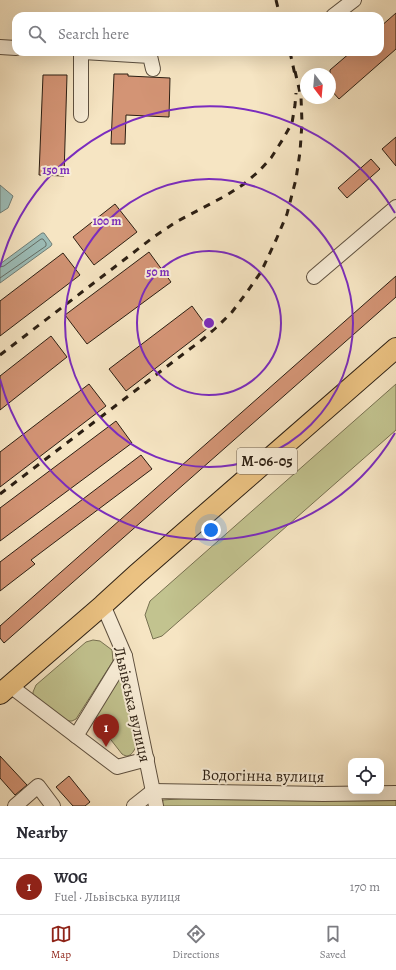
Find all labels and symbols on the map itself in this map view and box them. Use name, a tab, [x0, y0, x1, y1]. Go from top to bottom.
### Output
north arrow	[300, 68, 336, 104]
text: 150 m	[42, 162, 70, 178]
text: 100 m	[93, 213, 121, 229]
text: 50 m	[146, 264, 170, 280]
centre of rings	[202, 316, 216, 330]
road number: М-06-05	[237, 448, 297, 474]
your location	[201, 520, 221, 540]
street label: Львівська вулиця	[108, 644, 156, 765]
pin: 1	[93, 714, 119, 747]
street label: Водогінна вулиця	[202, 764, 325, 788]

